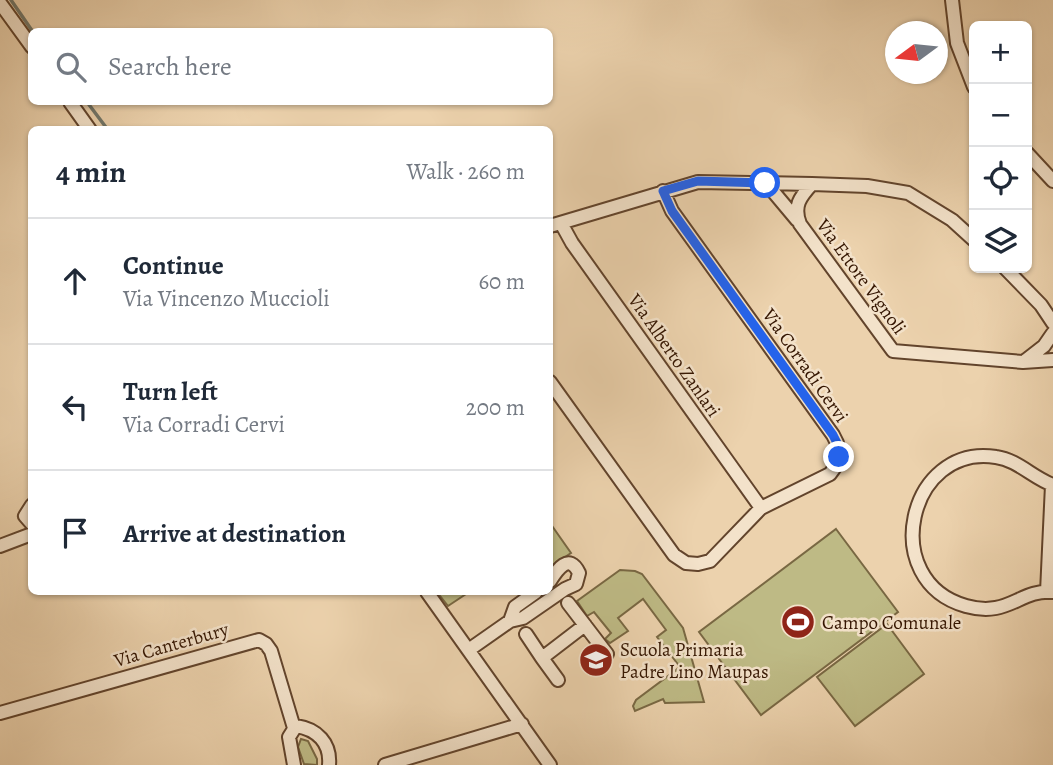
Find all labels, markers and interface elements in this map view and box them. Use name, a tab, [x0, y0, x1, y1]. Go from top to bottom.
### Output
north arrow	[885, 21, 948, 84]
map controls	[969, 21, 1032, 273]
button: +	[969, 21, 1032, 84]
search box	[28, 28, 553, 105]
icon: search	[52, 48, 90, 86]
text: Search here	[108, 49, 232, 84]
button: −	[969, 84, 1032, 147]
button: locate	[969, 147, 1032, 210]
text: 4 min	[56, 152, 126, 192]
text: Walk · 260 m	[406, 156, 525, 187]
route start	[749, 167, 780, 198]
button: layers	[969, 210, 1032, 273]
street label: Via Ettore Vignoli	[810, 213, 912, 340]
text: Continue	[123, 248, 224, 283]
icon: ahead	[56, 262, 94, 300]
text: 60 m	[478, 266, 525, 297]
text: Via Vincenzo Muccioli	[123, 283, 330, 314]
street label: Via Alberto Zanlari	[621, 288, 726, 423]
street label: Via Corradi Cervi	[756, 303, 854, 428]
text: Turn left	[123, 374, 218, 409]
icon: left	[56, 388, 94, 426]
text: 200 m	[466, 392, 525, 423]
text: Via Corradi Cervi	[123, 409, 285, 440]
route end	[823, 441, 854, 472]
icon: arrive	[56, 514, 94, 552]
text: Arrive at destination	[123, 516, 346, 551]
sports icon: Campo Comunale	[779, 603, 817, 641]
place label: Campo Comunale	[822, 610, 961, 636]
street label: Via Canterbury	[110, 616, 232, 674]
place label: Scuola Primaria Padre Lino Maupas	[620, 637, 769, 685]
school or university icon: Scuola Primaria Padre Lino Maupas	[577, 641, 615, 679]

